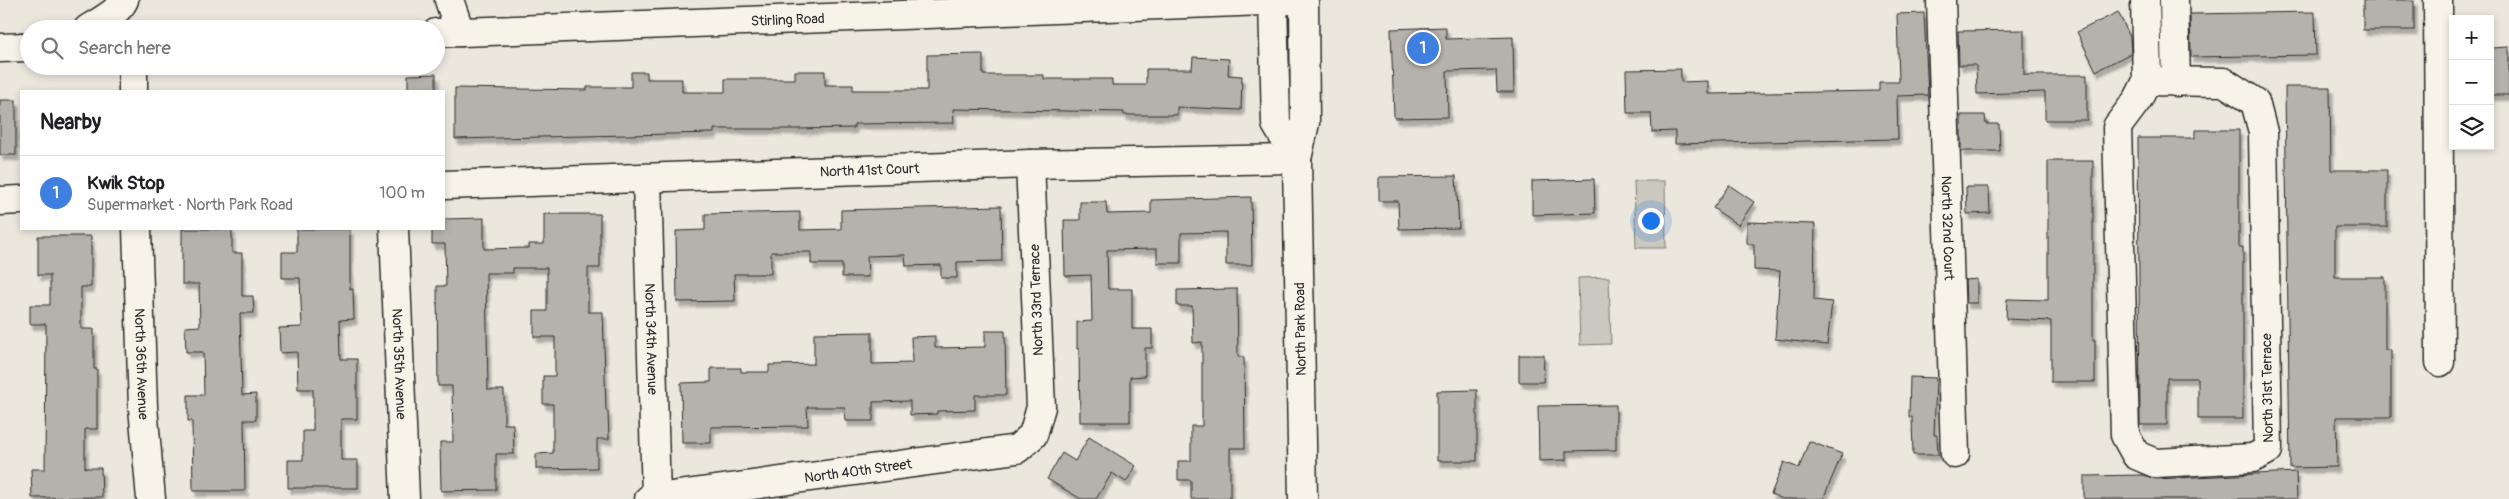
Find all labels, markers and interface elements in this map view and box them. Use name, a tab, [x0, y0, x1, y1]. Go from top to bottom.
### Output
street label: Stirling Road	[750, 10, 825, 30]
map controls	[2449, 15, 2494, 150]
button: +	[2449, 15, 2494, 60]
search box	[20, 20, 445, 75]
pin: 1	[1407, 29, 1439, 67]
icon: search	[38, 34, 66, 62]
text: Search here	[78, 36, 171, 60]
button: −	[2449, 60, 2494, 105]
button: layers	[2449, 105, 2494, 150]
text: Nearby	[40, 109, 101, 136]
street label: North 41st Court	[820, 160, 920, 181]
text: Kwik Stop	[87, 171, 165, 195]
street label: North 32nd Court	[1937, 175, 1958, 281]
text: 1	[53, 183, 59, 203]
text: 100 m	[379, 183, 425, 203]
text: Supermarket · North Park Road	[87, 195, 293, 215]
your location	[1638, 208, 1664, 234]
street label: North 33rd Terrace	[1026, 244, 1047, 356]
street label: North Park Road	[1291, 282, 1310, 376]
street label: North 34th Avenue	[641, 283, 661, 395]
street label: North 36th Avenue	[131, 308, 152, 421]
street label: North 35th Avenue	[388, 308, 410, 420]
street label: North 31st Terrace	[2258, 333, 2277, 443]
street label: North 40th Street	[803, 455, 913, 487]

